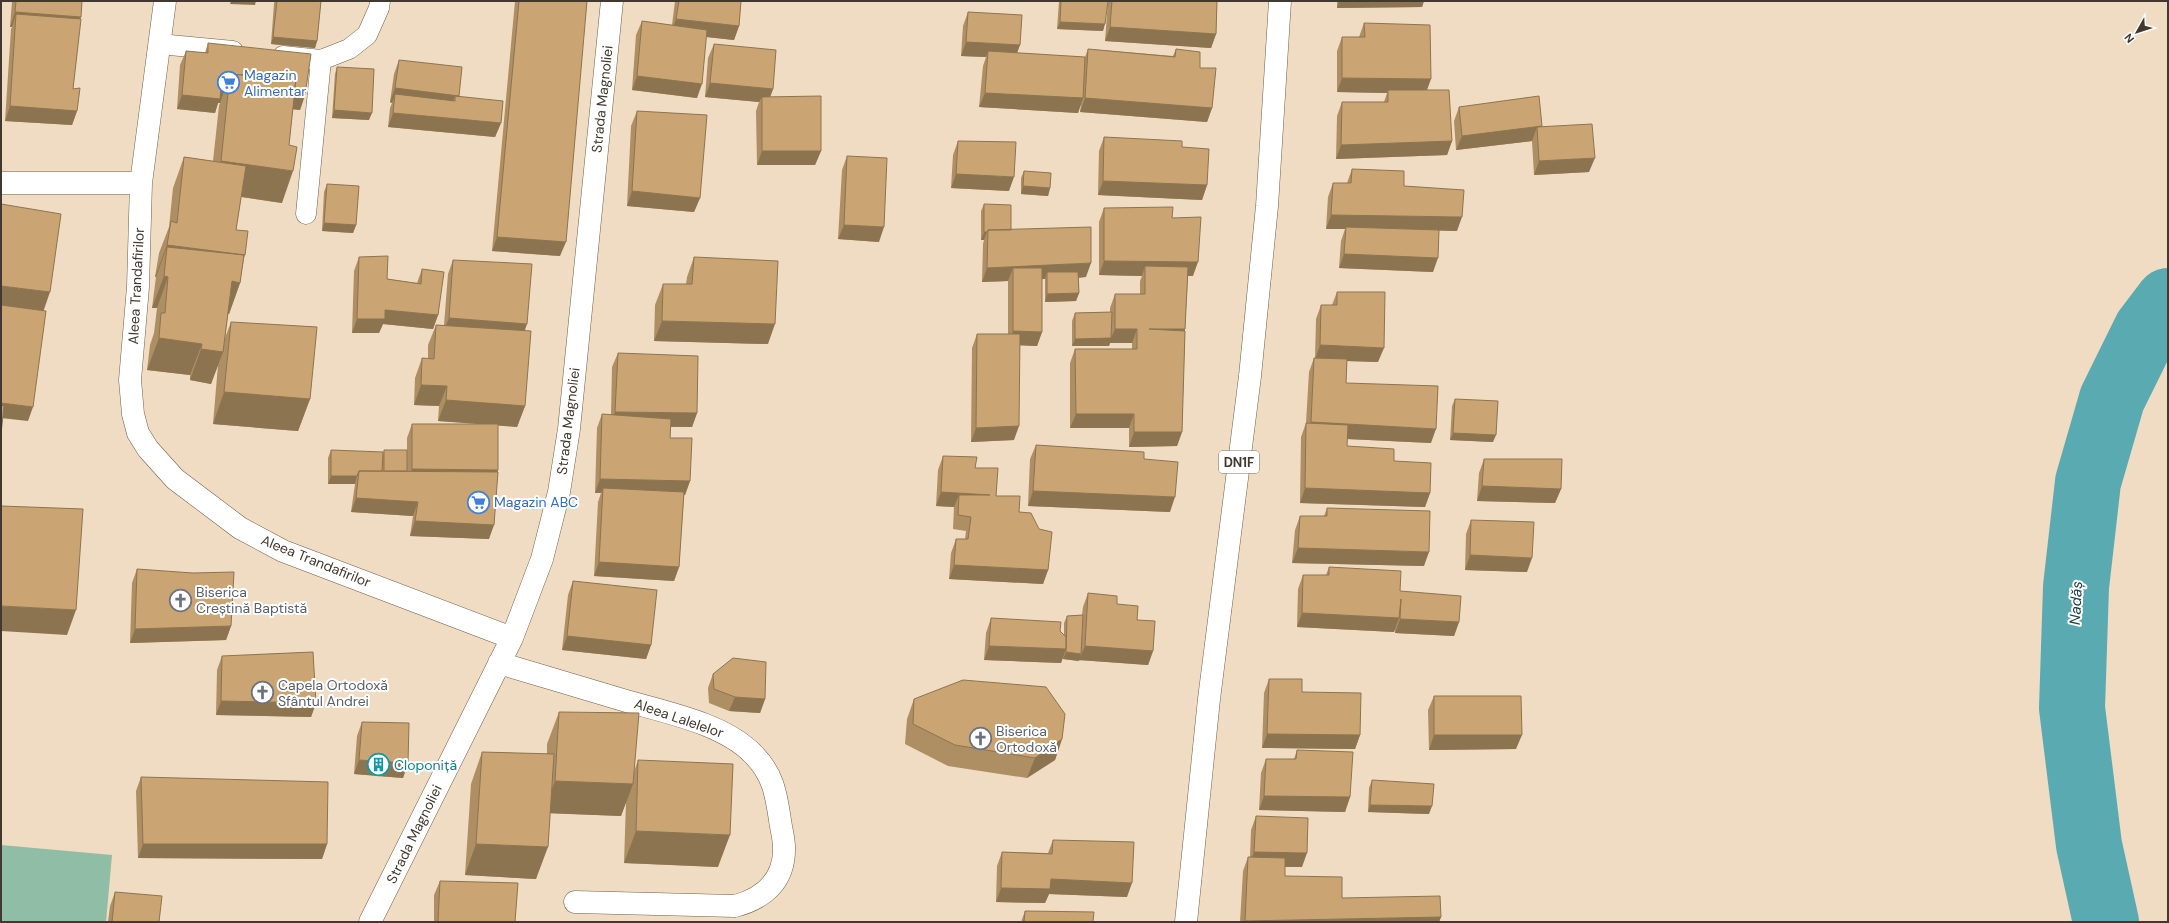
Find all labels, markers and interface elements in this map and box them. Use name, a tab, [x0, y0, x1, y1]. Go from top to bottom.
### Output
north arrow	[2117, 12, 2157, 52]
text: N	[2121, 31, 2137, 46]
street label: Strada Magnoliei	[587, 44, 617, 154]
place label: Magazin Alimentar	[244, 66, 307, 100]
supermarket icon: Magazin Alimentar	[216, 70, 242, 96]
street label: Aleea Trandafirilor	[124, 227, 148, 345]
street label: Strada Magnoliei	[552, 366, 584, 476]
road number: DN1F	[1219, 451, 1259, 473]
supermarket icon: Magazin ABC	[465, 489, 491, 515]
place label: Magazin ABC	[494, 493, 578, 511]
street label: Aleea Trandafirilor	[258, 531, 374, 591]
water label: Nadăș	[2065, 581, 2087, 625]
place label: Biserica Creștină Baptistă	[196, 583, 307, 617]
church icon: Biserica Creștină Baptistă	[167, 587, 193, 613]
place label: Capela Ortodoxă Sfântul Andrei	[278, 676, 388, 710]
church icon: Capela Ortodoxă Sfântul Andrei	[250, 680, 276, 706]
street label: Aleea Lalelelor	[632, 694, 726, 742]
place label: Biserica Ortodoxă	[996, 722, 1057, 756]
church icon: Biserica Ortodoxă	[968, 726, 994, 752]
building icon: Cloponiță	[366, 752, 392, 778]
place label: Cloponiță	[394, 756, 457, 774]
street label: Strada Magnoliei	[382, 782, 446, 886]

